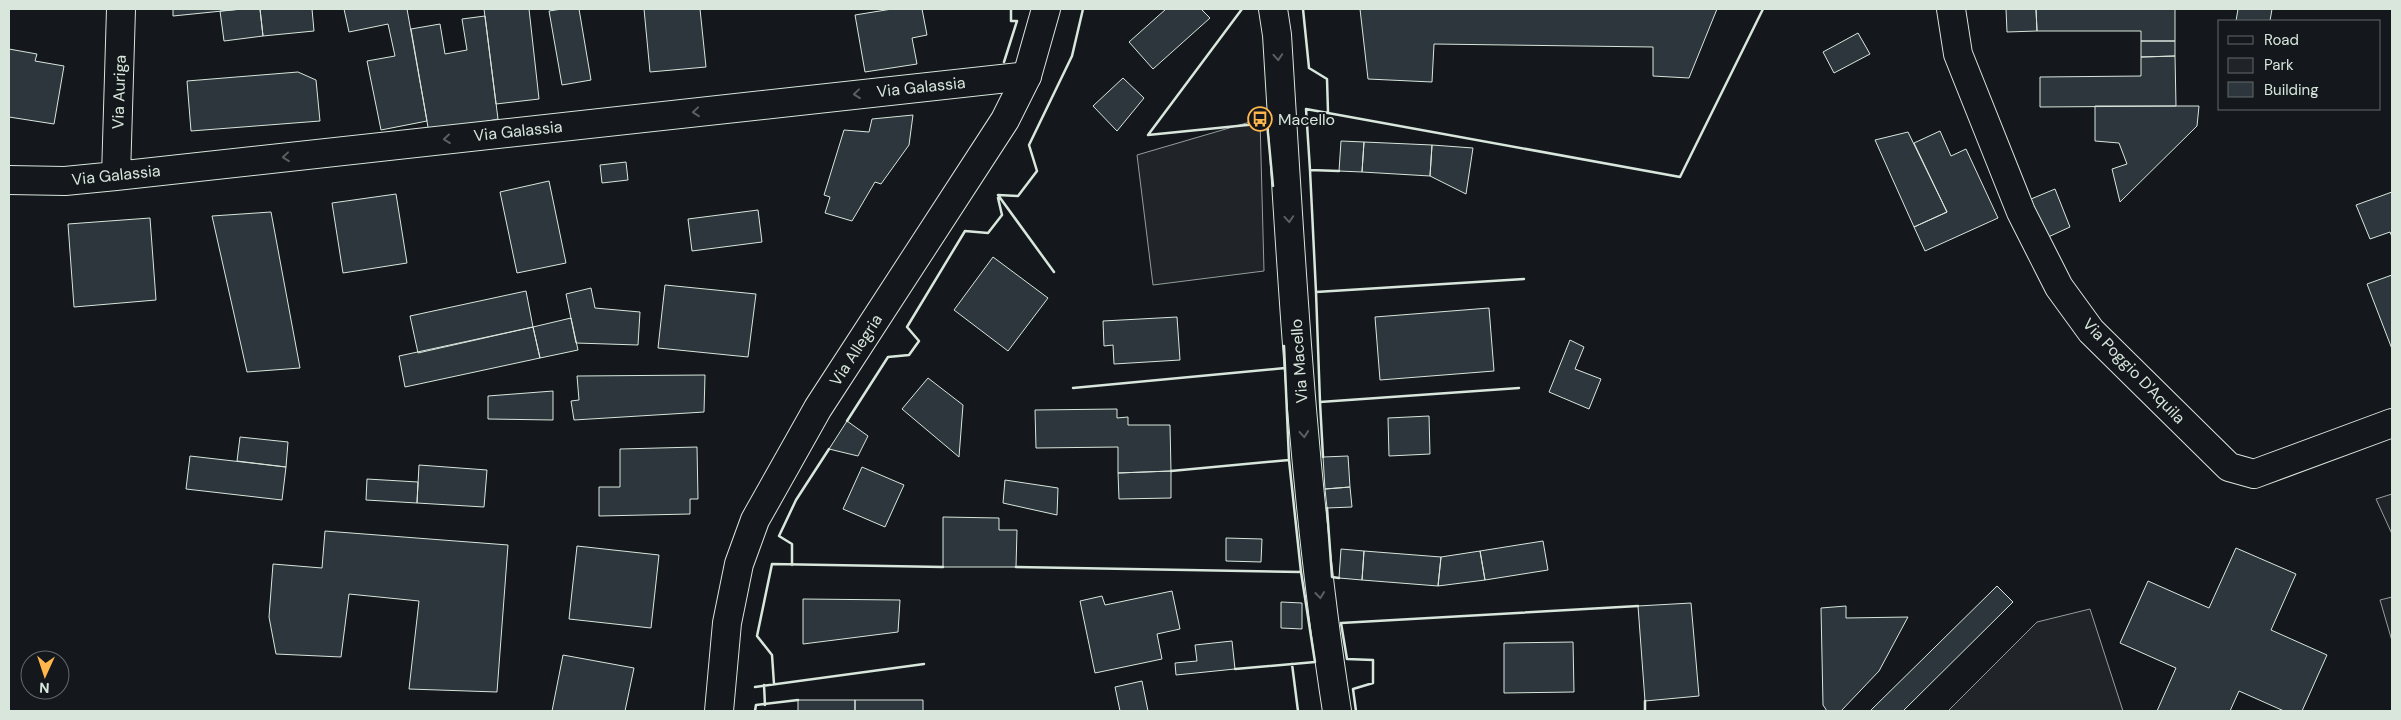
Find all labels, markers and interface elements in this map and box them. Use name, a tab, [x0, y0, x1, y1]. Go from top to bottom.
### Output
legend	[2218, 20, 2381, 110]
text: Road	[2264, 30, 2299, 50]
one-way arrow	[1273, 53, 1284, 61]
street label: Via Auriga	[107, 54, 131, 130]
text: Park	[2264, 55, 2294, 75]
street label: Via Galassia	[876, 72, 966, 102]
text: Building	[2264, 80, 2319, 100]
one-way arrow	[853, 88, 861, 99]
one-way arrow	[691, 106, 699, 117]
bus stop icon: Macello	[1247, 106, 1273, 132]
place label: Macello	[1278, 109, 1335, 130]
street label: Via Galassia	[473, 116, 563, 146]
one-way arrow	[443, 133, 451, 144]
one-way arrow	[281, 151, 289, 162]
street label: Via Galassia	[71, 160, 161, 190]
one-way arrow	[1283, 216, 1294, 224]
street label: Via Allegria	[825, 310, 887, 390]
street label: Via Poggio D'Aquila	[2078, 314, 2190, 428]
street label: Via Macello	[1286, 318, 1312, 404]
one-way arrow	[1298, 430, 1309, 438]
one-way arrow	[1314, 592, 1325, 600]
north arrow	[20, 650, 70, 700]
text: N	[39, 679, 50, 697]

